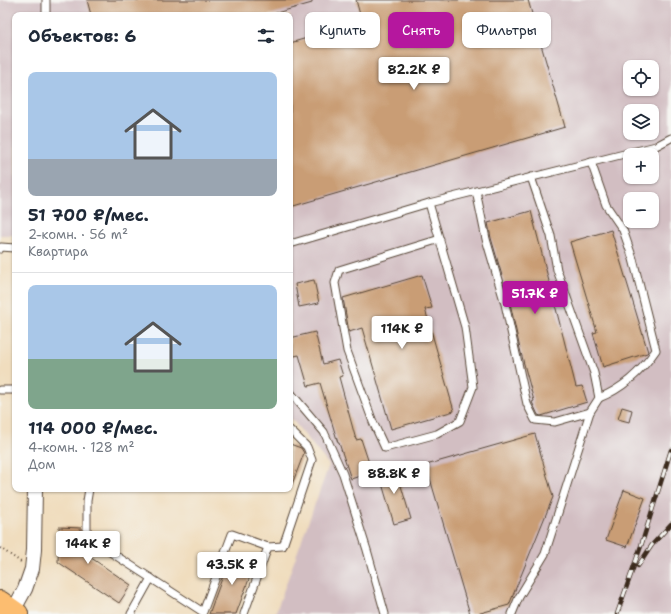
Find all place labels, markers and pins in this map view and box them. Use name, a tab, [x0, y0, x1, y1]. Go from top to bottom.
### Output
pin: 82.2K ₽	[377, 57, 451, 91]
pin: 51.7K ₽	[498, 281, 572, 315]
pin: 114K ₽	[369, 316, 435, 350]
pin: 88.8K ₽	[357, 461, 431, 495]
pin: 144K ₽	[55, 531, 121, 565]
pin: 43.5K ₽	[195, 552, 269, 586]

